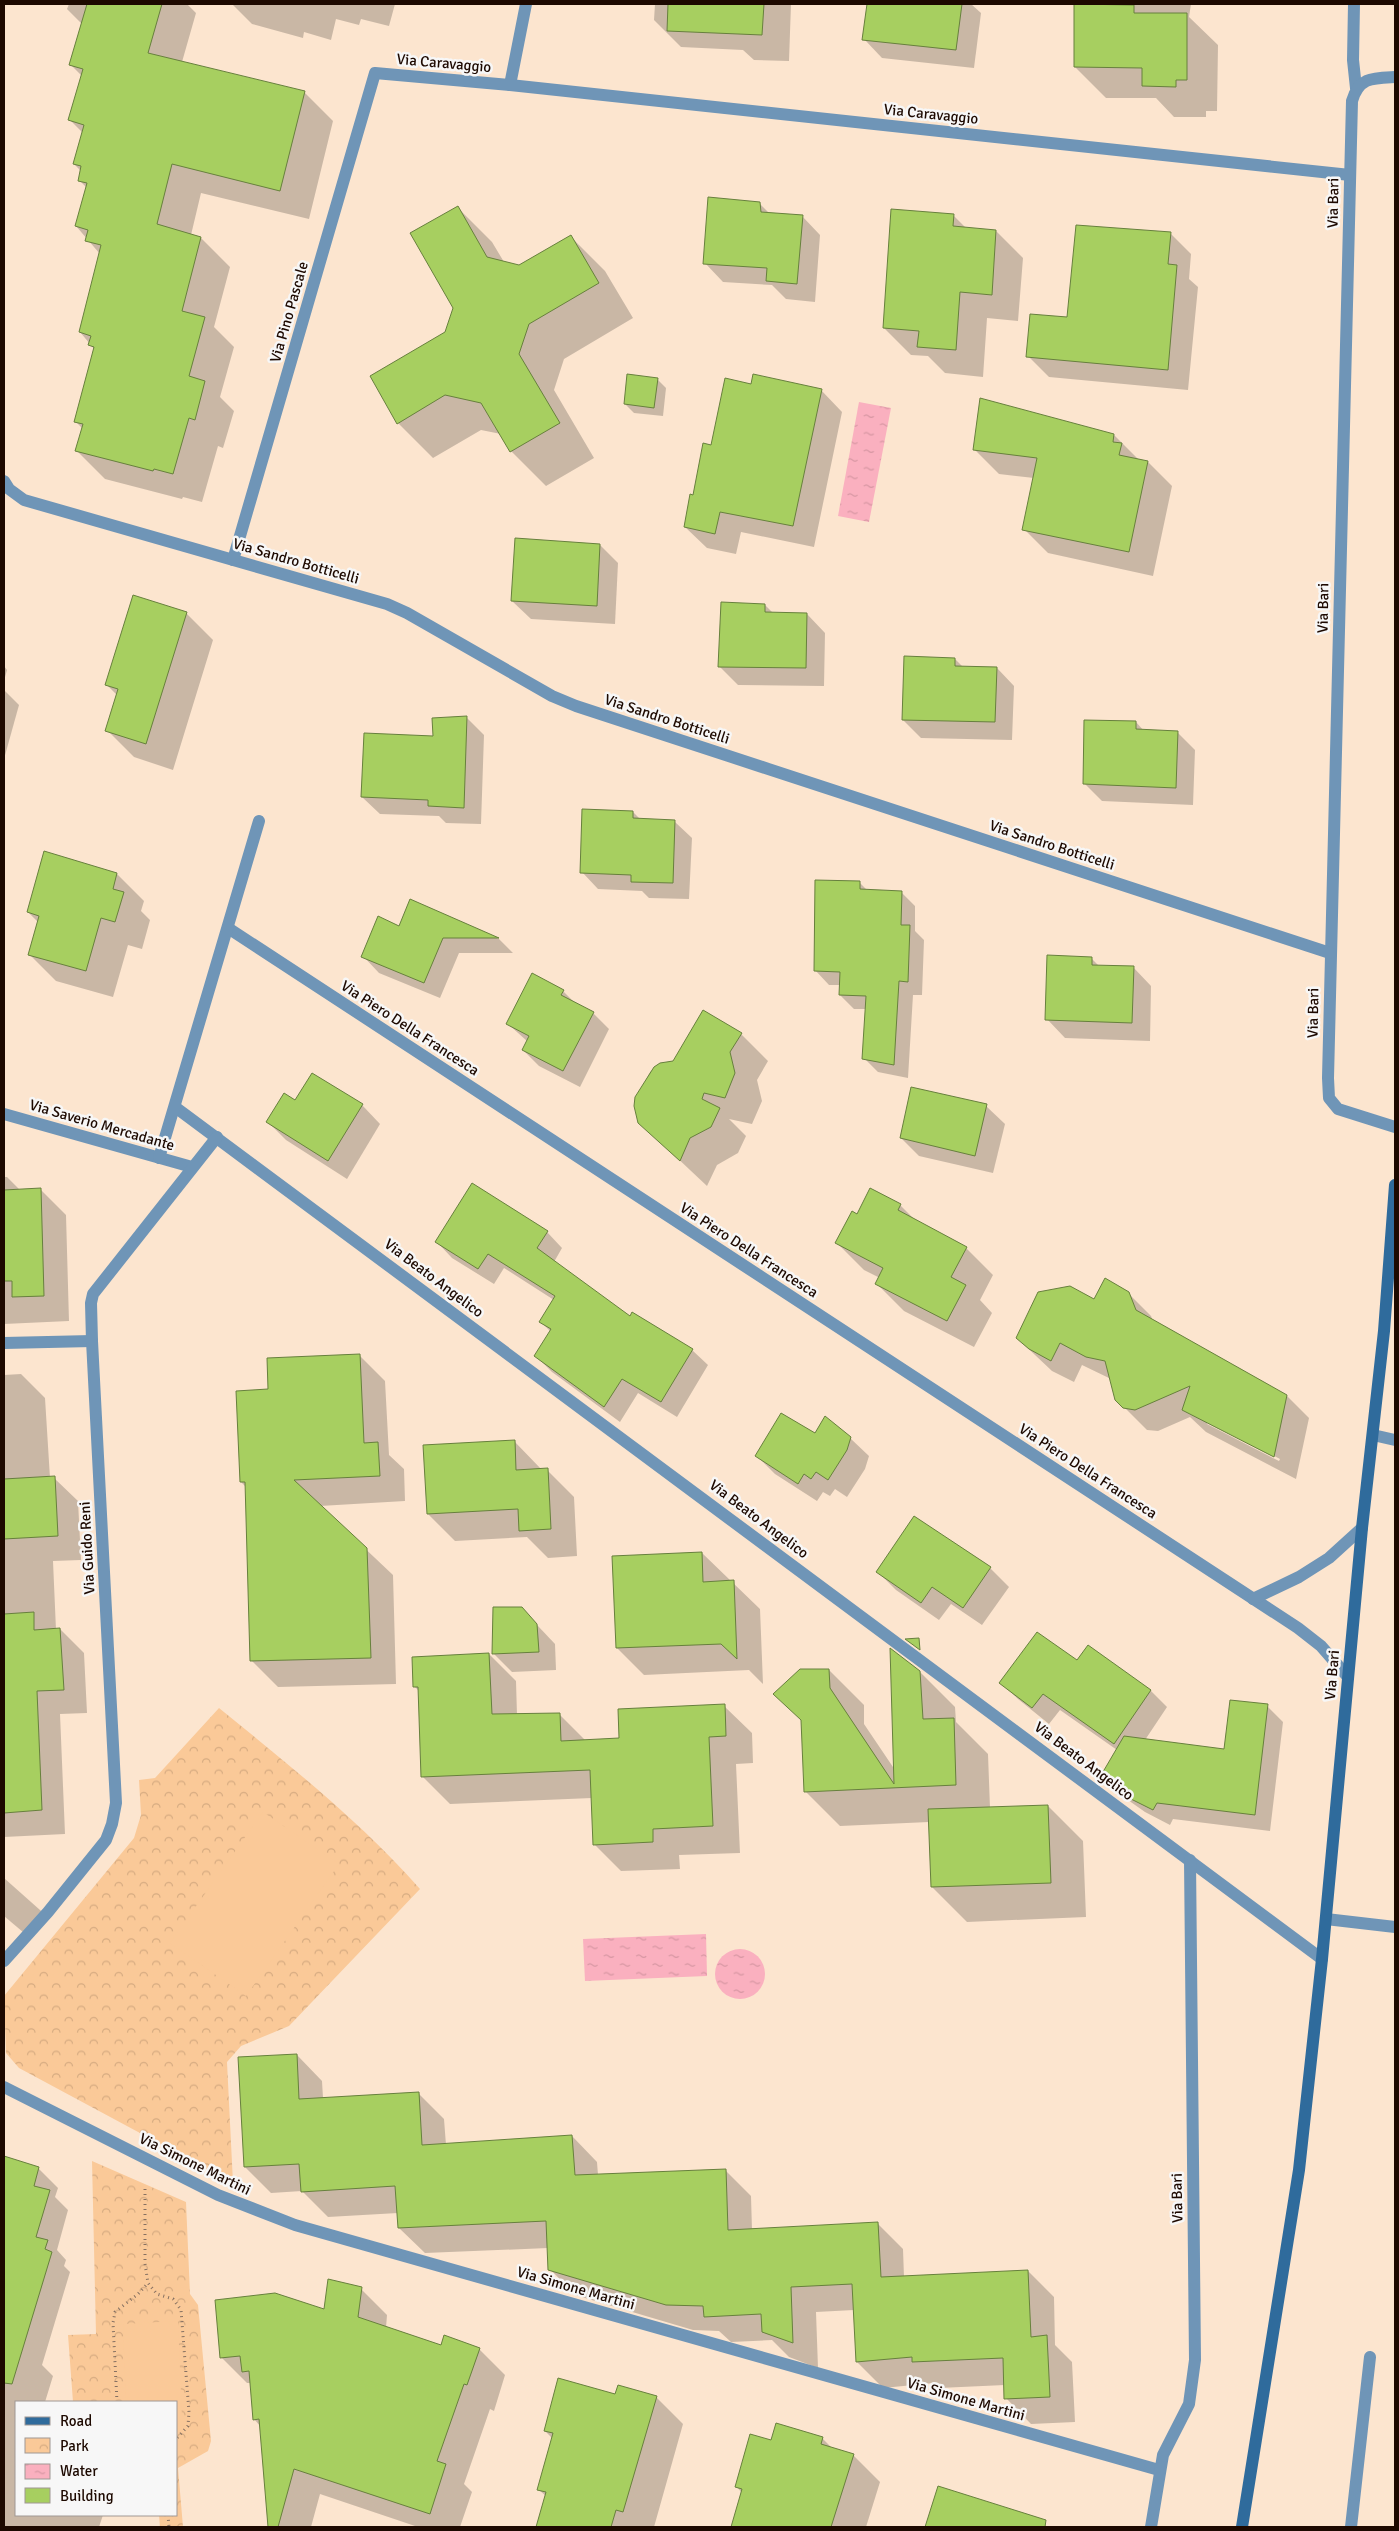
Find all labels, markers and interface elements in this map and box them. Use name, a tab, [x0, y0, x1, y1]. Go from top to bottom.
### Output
street label: Via Caravaggio	[396, 50, 492, 76]
street label: Via Caravaggio	[883, 100, 979, 128]
street label: Via Bari	[1324, 178, 1342, 228]
street label: Via Pino Pascale	[266, 259, 312, 365]
street label: Via Sandro Botticelli	[231, 534, 361, 588]
street label: Via Bari	[1314, 583, 1332, 633]
street label: Via Sandro Botticelli	[602, 690, 732, 748]
street label: Via Sandro Botticelli	[987, 816, 1117, 874]
street label: Via Piero Della Francesca	[337, 977, 483, 1079]
street label: Via Bari	[1304, 988, 1322, 1038]
street label: Via Saverio Mercadante	[27, 1096, 177, 1154]
street label: Via Piero Della Francesca	[676, 1199, 822, 1301]
street label: Via Beato Angelico	[381, 1235, 487, 1321]
street label: Via Piero Della Francesca	[1015, 1420, 1161, 1522]
street label: Via Beato Angelico	[706, 1476, 812, 1562]
street label: Via Guido Reni	[76, 1501, 98, 1595]
street label: Via Bari	[1321, 1649, 1343, 1701]
street label: Via Beato Angelico	[1031, 1718, 1137, 1804]
street label: Via Simone Martini	[136, 2129, 254, 2199]
street label: Via Bari	[1168, 2173, 1186, 2223]
street label: Via Simone Martini	[515, 2263, 637, 2313]
street label: Via Simone Martini	[905, 2374, 1027, 2424]
legend	[15, 2401, 178, 2516]
text: Road	[60, 2412, 92, 2430]
text: Park	[60, 2437, 89, 2455]
text: Water	[60, 2462, 98, 2480]
text: Building	[60, 2487, 114, 2505]

